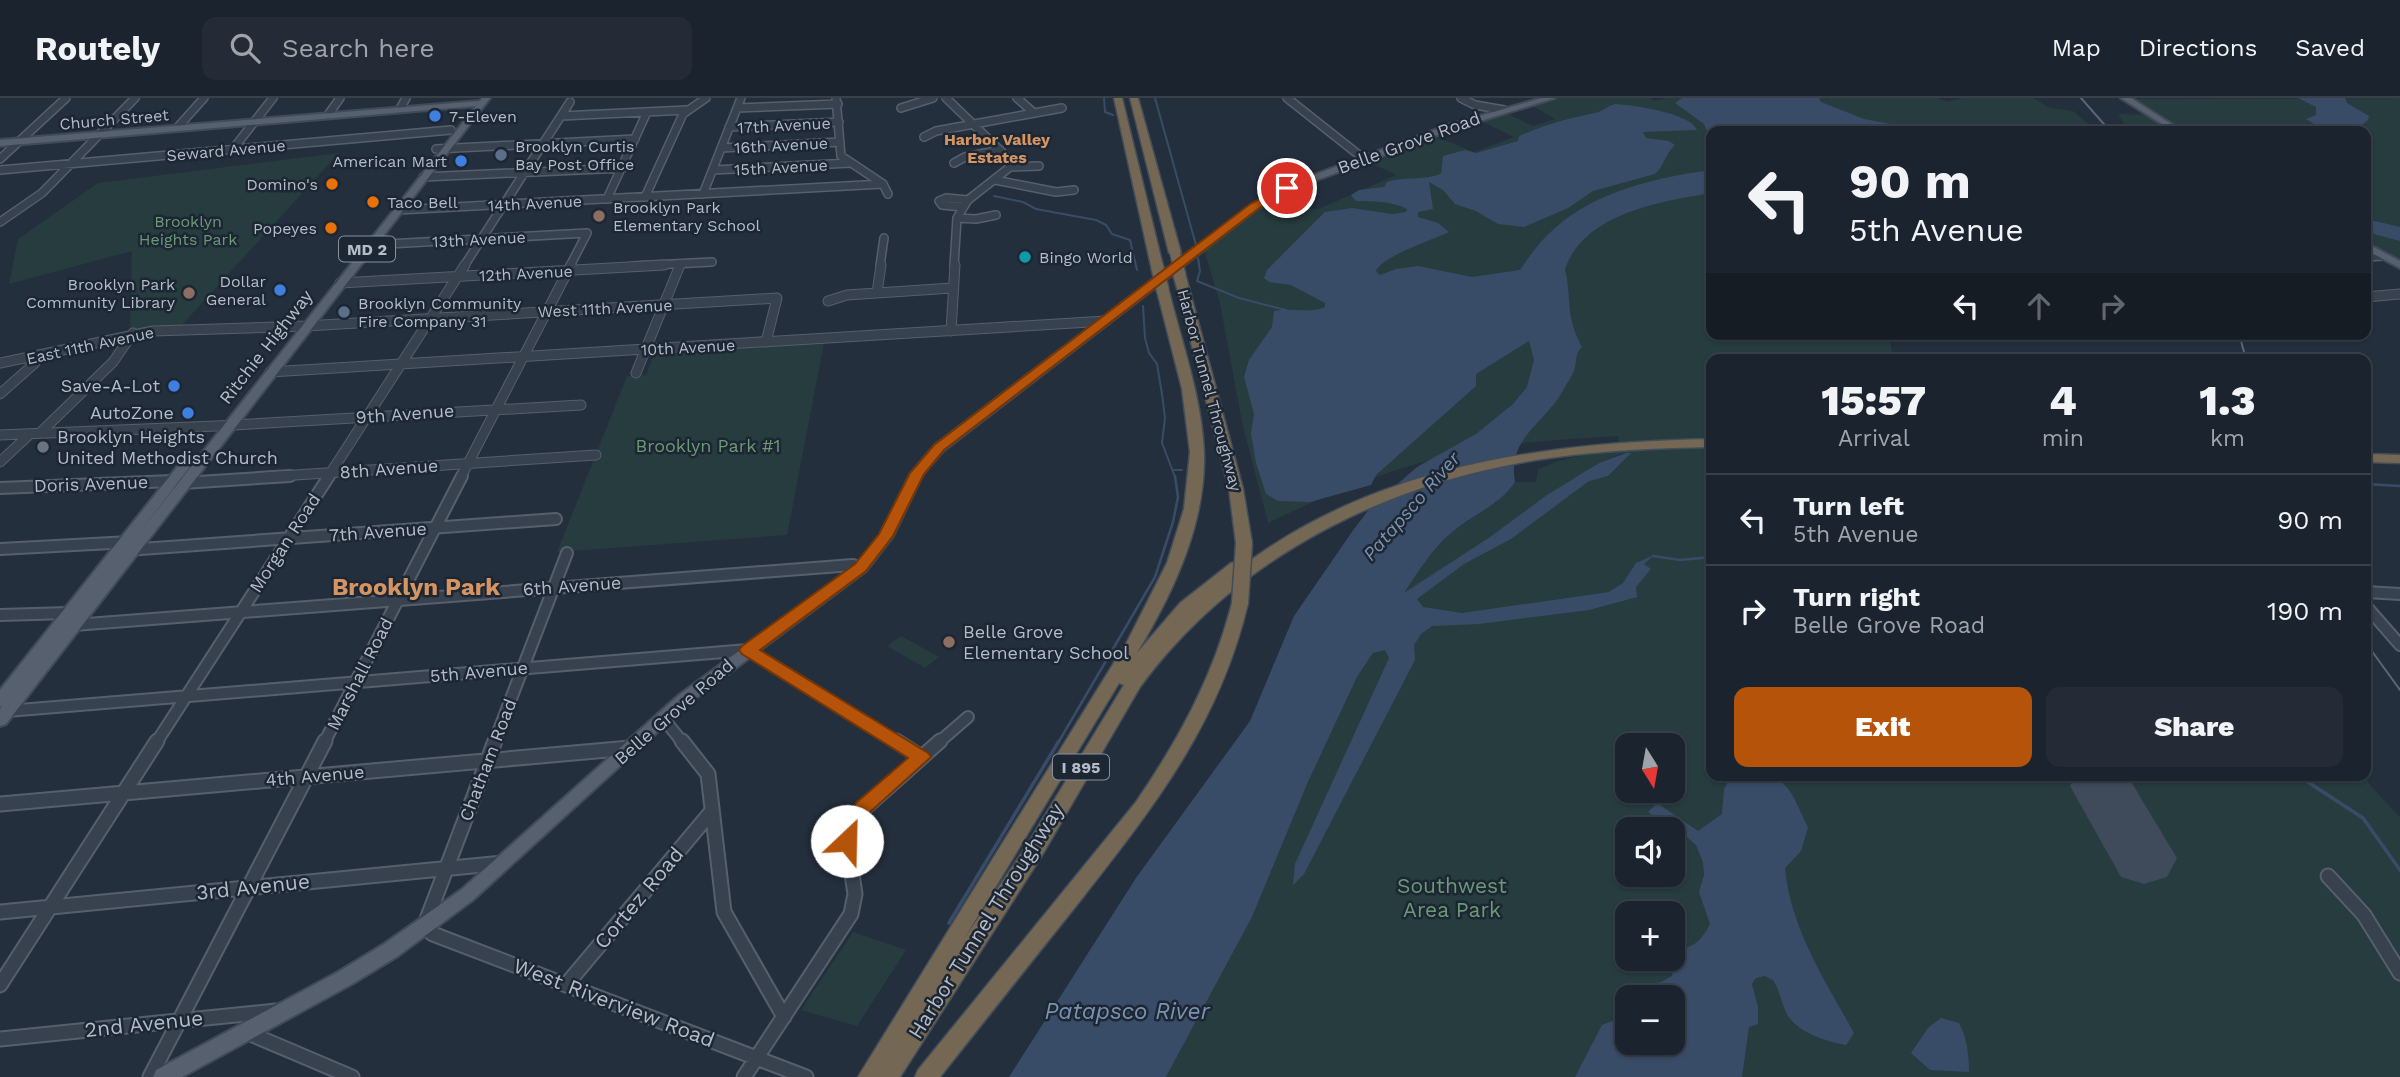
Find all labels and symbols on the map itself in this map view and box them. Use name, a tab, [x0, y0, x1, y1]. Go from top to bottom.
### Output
street label: Church Street	[59, 105, 170, 134]
place label: 7-Eleven	[449, 107, 517, 126]
street label: Belle Grove Road	[1335, 107, 1483, 178]
marker: 7-Eleven	[427, 108, 443, 124]
street label: 17th Avenue	[737, 114, 831, 137]
district label: Harbor Valley Estates	[944, 130, 1051, 167]
street label: 16th Avenue	[734, 134, 828, 157]
street label: Seward Avenue	[166, 136, 286, 165]
place label: Brooklyn Curtis Bay Post Office	[515, 137, 634, 174]
marker: Brooklyn Curtis Bay Post Office	[493, 147, 509, 163]
place label: American Mart	[332, 152, 447, 171]
marker: American Mart	[453, 153, 469, 169]
street label: 15th Avenue	[734, 156, 828, 179]
pin	[1257, 158, 1317, 218]
place label: Domino's	[246, 175, 318, 194]
marker: Domino's	[324, 176, 340, 192]
street label: 14th Avenue	[488, 192, 582, 215]
place label: Taco Bell	[387, 193, 458, 212]
marker: Taco Bell	[365, 194, 381, 210]
place label: Brooklyn Park Elementary School	[613, 198, 761, 235]
marker: Brooklyn Park Elementary School	[591, 208, 607, 224]
park label: Brooklyn Heights Park	[139, 212, 237, 249]
place label: Popeyes	[253, 219, 317, 238]
marker: Popeyes	[323, 220, 339, 236]
street label: 13th Avenue	[432, 228, 526, 251]
road number: MD 2	[339, 237, 395, 262]
place label: Bingo World	[1039, 248, 1133, 267]
marker: Bingo World	[1017, 249, 1033, 265]
street label: 12th Avenue	[479, 262, 573, 285]
place label: Dollar General	[206, 272, 266, 309]
place label: Brooklyn Park Community Library	[26, 275, 176, 312]
marker: Dollar General	[272, 282, 288, 298]
marker: Brooklyn Park Community Library	[181, 285, 197, 301]
street label: Ritchie Highway	[215, 285, 317, 408]
street label: Harbor Tunnel Throughway	[1173, 287, 1246, 494]
place label: Brooklyn Community Fire Company 31	[358, 294, 522, 331]
street label: West 11th Avenue	[537, 295, 673, 322]
marker: Brooklyn Community Fire Company 31	[336, 304, 352, 320]
street label: East 11th Avenue	[25, 323, 156, 368]
street label: 10th Avenue	[640, 336, 736, 359]
place label: Save-A-Lot	[61, 375, 160, 396]
marker: Save-A-Lot	[166, 378, 182, 394]
street label: 9th Avenue	[355, 400, 455, 427]
place label: AutoZone	[90, 402, 174, 423]
marker: AutoZone	[180, 405, 196, 421]
place label: Brooklyn Heights United Methodist Church	[57, 426, 278, 468]
park label: Brooklyn Park #1	[635, 435, 781, 456]
marker: Brooklyn Heights United Methodist Church	[35, 439, 51, 455]
water label: Patapsco River	[1358, 447, 1465, 565]
street label: 8th Avenue	[339, 455, 439, 482]
street label: Doris Avenue	[33, 471, 149, 496]
street label: Morgan Road	[245, 489, 324, 596]
street label: 7th Avenue	[328, 518, 428, 545]
street label: 6th Avenue	[522, 572, 622, 599]
district label: Brooklyn Park	[332, 573, 500, 601]
street label: Marshall Road	[322, 614, 397, 734]
place label: Belle Grove Elementary School	[963, 621, 1129, 663]
marker: Belle Grove Elementary School	[941, 634, 957, 650]
street label: Belle Grove Road	[610, 654, 737, 769]
street label: 5th Avenue	[429, 657, 529, 686]
street label: Chatham Road	[455, 696, 521, 824]
north arrow	[1615, 733, 1685, 803]
road number: I 895	[1053, 754, 1109, 780]
street label: 4th Avenue	[265, 761, 365, 790]
street label: Harbor Tunnel Throughway	[903, 798, 1069, 1043]
position arrow	[810, 804, 884, 878]
street label: Cortez Road	[589, 842, 689, 954]
street label: 3rd Avenue	[195, 868, 311, 905]
park label: Southwest Area Park	[1397, 873, 1507, 922]
street label: West Riverview Road	[510, 953, 718, 1052]
water label: Patapsco River	[1044, 998, 1211, 1025]
street label: 2nd Avenue	[83, 1005, 204, 1042]

